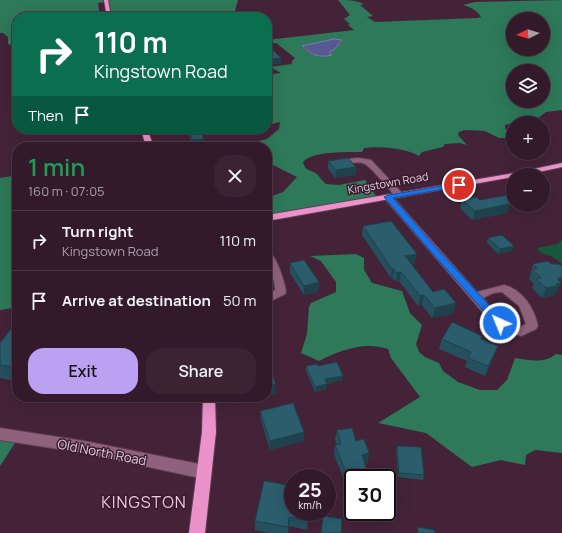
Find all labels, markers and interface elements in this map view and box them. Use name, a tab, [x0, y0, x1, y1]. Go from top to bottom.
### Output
north arrow	[506, 12, 550, 56]
map controls	[506, 12, 550, 212]
text: 110 m	[94, 23, 168, 61]
icon: right	[28, 28, 80, 80]
text: Kingstown Road	[94, 59, 228, 83]
button: layers	[506, 64, 550, 108]
icon: arrive	[71, 104, 93, 126]
text: Then	[28, 105, 63, 126]
button: +	[506, 116, 550, 160]
text: 1 min	[28, 150, 85, 183]
button: close	[214, 155, 256, 197]
street label: Kingstown Road	[346, 168, 429, 197]
pin	[442, 168, 476, 202]
button: −	[506, 168, 550, 212]
icon: arrive	[448, 174, 470, 196]
text: 160 m · 07:05	[28, 182, 105, 200]
text: Turn right	[62, 221, 133, 242]
icon: right	[28, 230, 50, 252]
text: 110 m	[219, 230, 256, 251]
text: Kingstown Road	[62, 242, 158, 260]
icon: arrive	[28, 290, 50, 312]
text: Arrive at destination	[62, 290, 211, 311]
text: 50 m	[223, 290, 256, 311]
position arrow	[479, 302, 521, 344]
button: Exit	[28, 348, 138, 394]
button: Share	[146, 348, 256, 394]
street label: Old North Road	[56, 435, 148, 469]
speed limit sign: 30	[344, 469, 396, 521]
text: 25	[298, 476, 322, 503]
district label: KINGSTON	[101, 491, 187, 513]
text: km/h	[298, 498, 322, 512]

